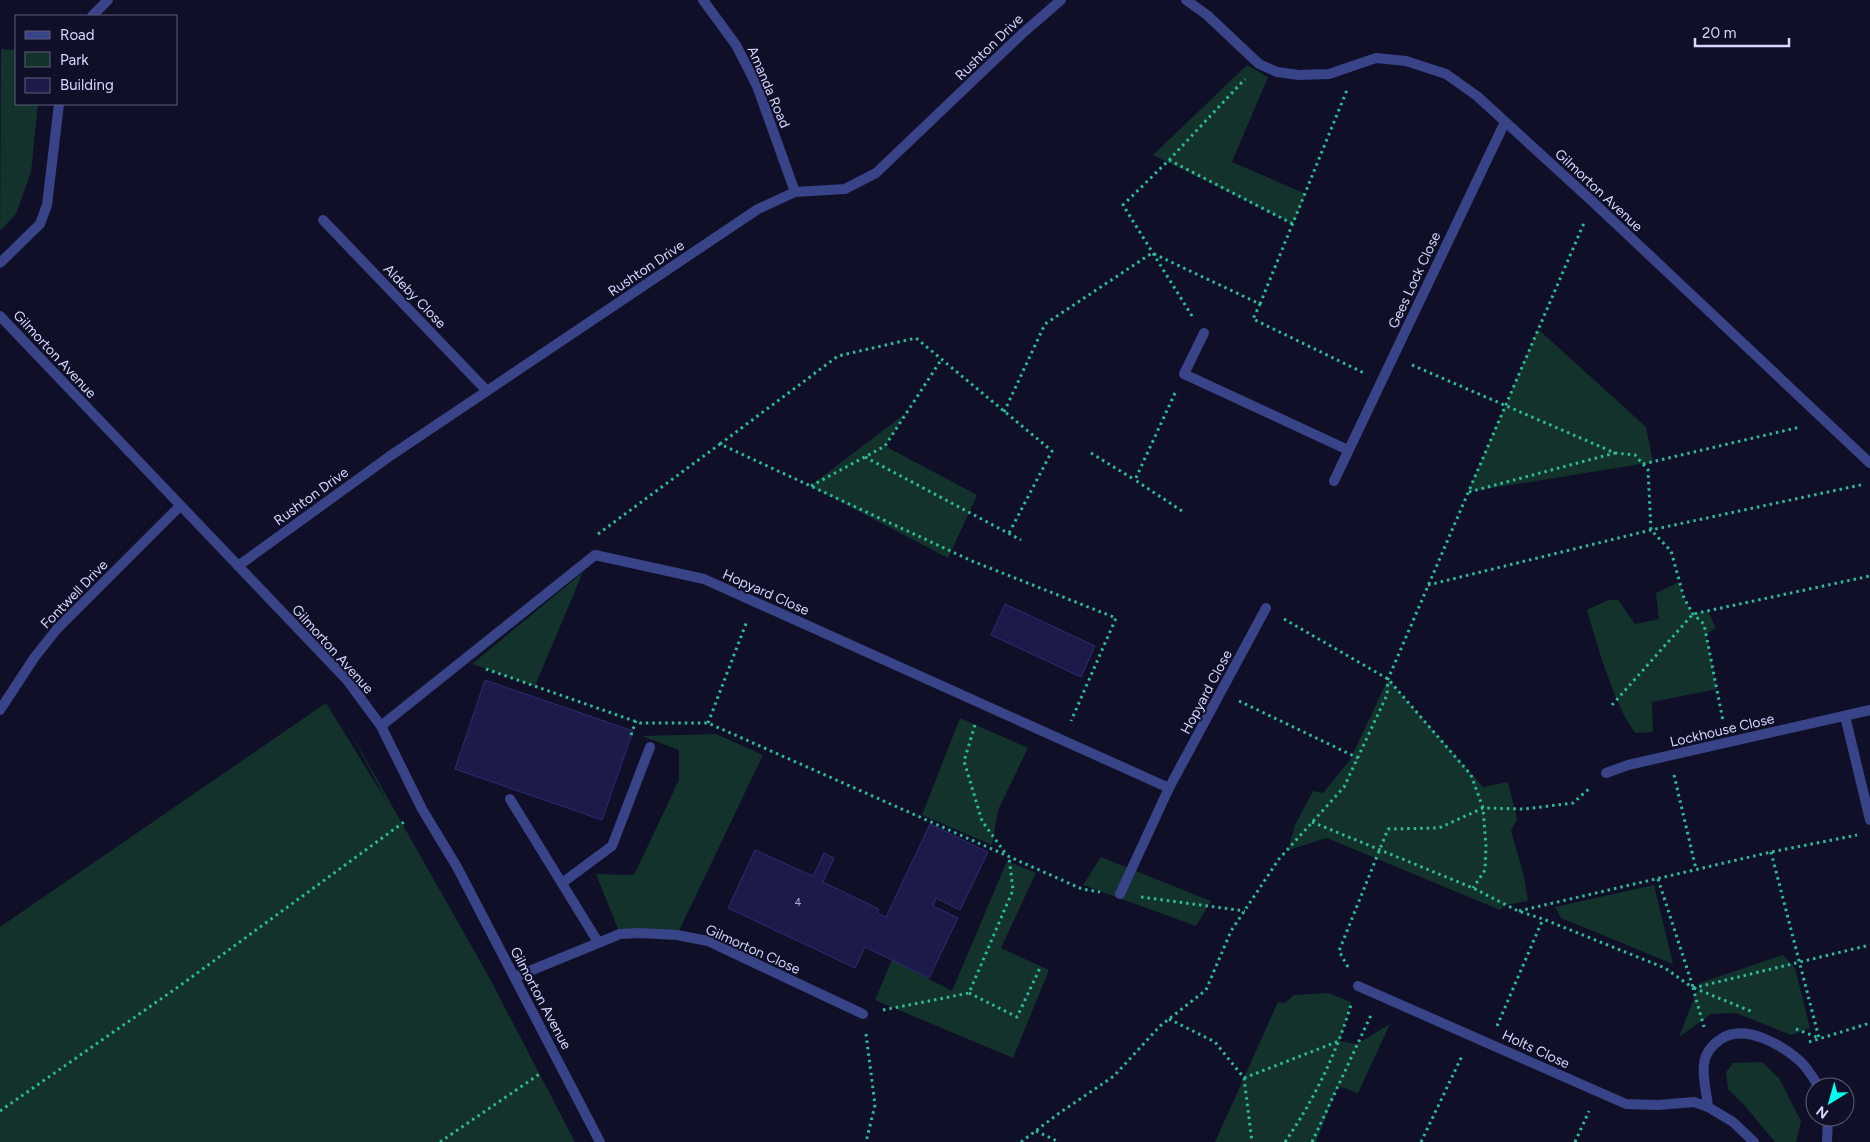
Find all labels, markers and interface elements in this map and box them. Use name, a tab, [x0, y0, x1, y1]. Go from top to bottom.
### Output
street label: Rushton Drive	[952, 10, 1027, 84]
legend	[15, 15, 178, 105]
scale bar	[1695, 15, 1789, 47]
text: 20 m	[1702, 24, 1736, 42]
text: Road	[60, 26, 95, 44]
street label: Amanda Road	[744, 44, 793, 131]
text: Park	[60, 51, 89, 69]
text: Building	[60, 76, 114, 94]
street label: Gilmorton Avenue	[1551, 145, 1646, 236]
street label: Gees Lock Close	[1385, 229, 1444, 331]
street label: Rushton Drive	[605, 237, 688, 300]
street label: Aldeby Close	[380, 261, 450, 332]
street label: Gilmorton Avenue	[10, 307, 100, 402]
street label: Rushton Drive	[271, 463, 352, 529]
street label: Fontwell Drive	[37, 556, 112, 632]
street label: Hopyard Close	[720, 566, 812, 619]
street label: Gilmorton Avenue	[288, 601, 377, 698]
street label: Hopyard Close	[1177, 647, 1236, 737]
street label: Lockhouse Close	[1668, 710, 1776, 751]
house number: 4	[795, 896, 802, 909]
street label: Gilmorton Close	[703, 921, 803, 978]
street label: Gilmorton Avenue	[506, 944, 575, 1053]
street label: Holts Close	[1499, 1026, 1573, 1073]
north arrow	[1805, 1077, 1855, 1127]
text: N	[1813, 1102, 1832, 1122]

